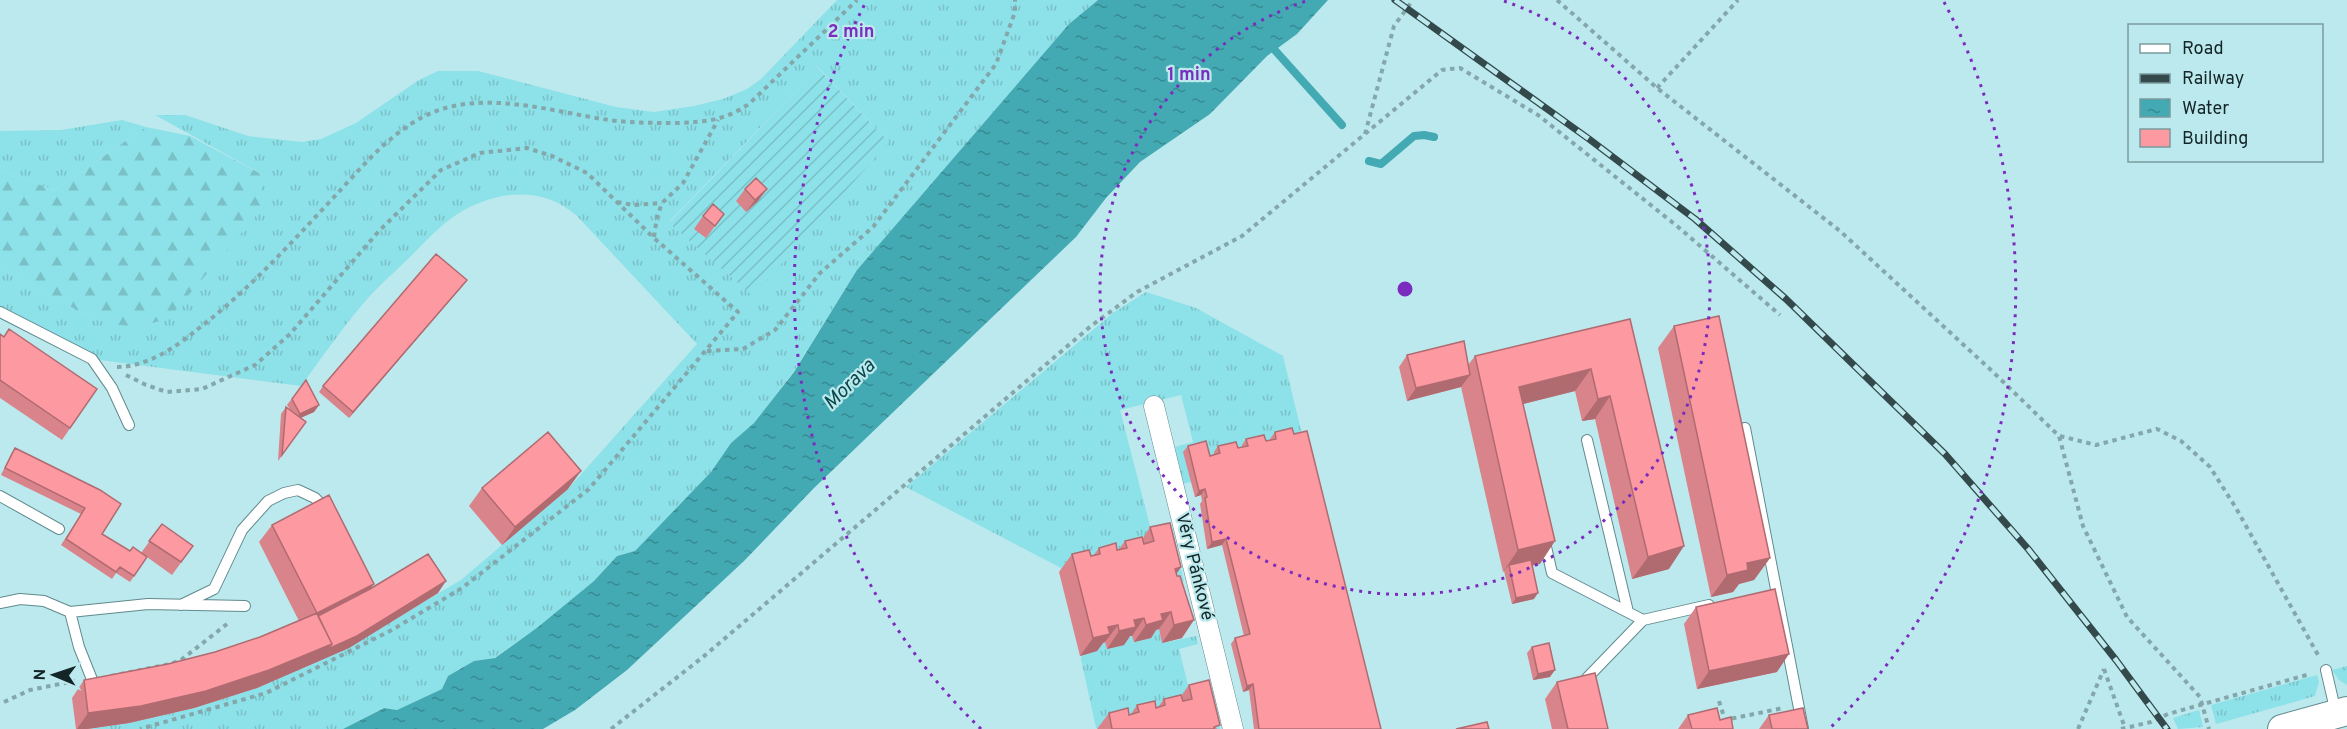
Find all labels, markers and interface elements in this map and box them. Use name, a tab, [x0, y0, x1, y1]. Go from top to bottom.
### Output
text: 2 min	[827, 21, 875, 44]
legend	[2128, 24, 2323, 162]
text: Road	[2182, 38, 2224, 61]
text: 1 min	[1167, 64, 1211, 87]
text: Railway	[2182, 68, 2244, 91]
text: Water	[2182, 98, 2229, 121]
text: Building	[2182, 128, 2248, 151]
centre of rings	[1395, 279, 1415, 299]
water label: Morava	[818, 353, 882, 416]
street label: Věry Pánkové	[1170, 511, 1218, 623]
north arrow	[24, 645, 84, 705]
text: N	[31, 668, 51, 681]

